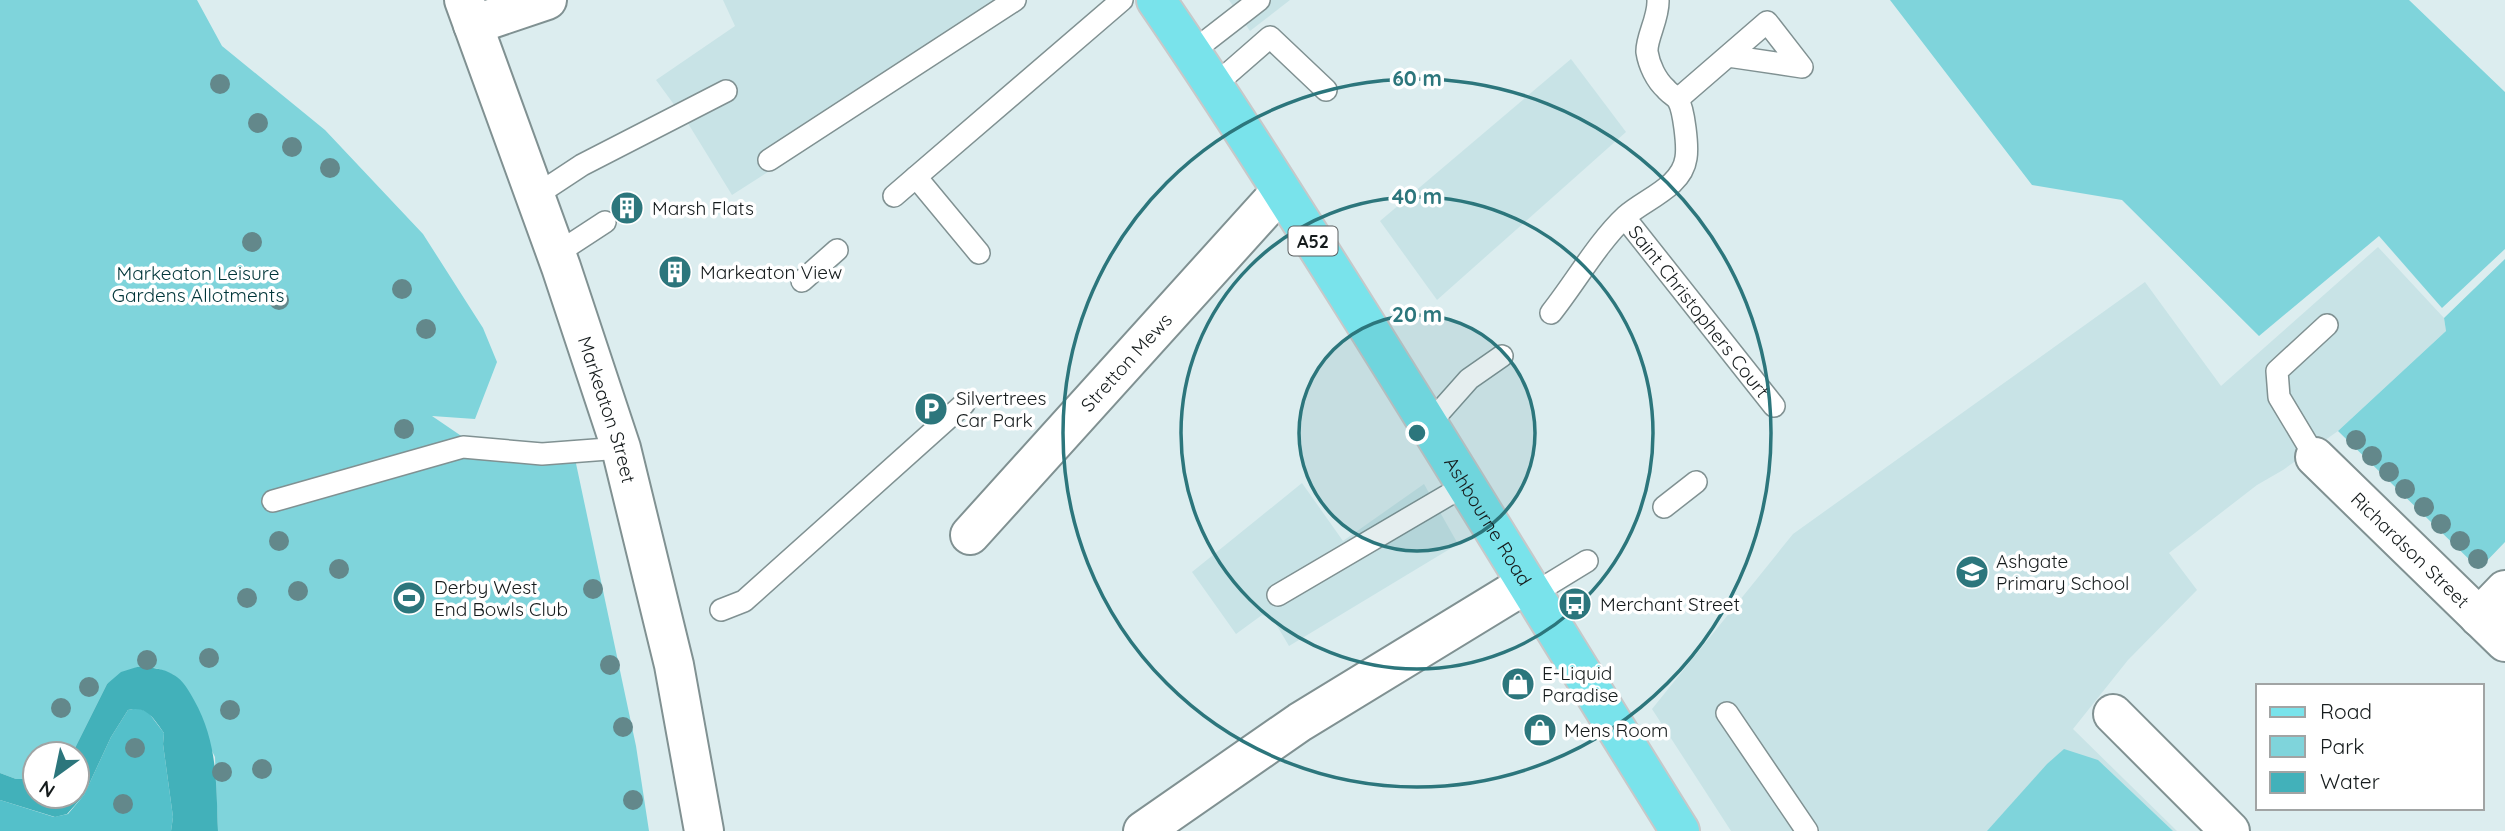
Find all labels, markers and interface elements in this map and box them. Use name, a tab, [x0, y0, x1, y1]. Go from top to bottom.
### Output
text: 60 m	[1392, 65, 1442, 91]
text: 40 m	[1392, 183, 1442, 209]
building icon: Marsh Flats	[608, 189, 646, 227]
place label: Marsh Flats	[652, 196, 754, 220]
street label: Saint Christophers Court	[1623, 220, 1775, 402]
road number: A52	[1288, 227, 1338, 256]
building icon: Markeaton View	[656, 253, 694, 291]
place label: Markeaton View	[700, 260, 842, 284]
park label: Markeaton Leisure Gardens Allotments	[112, 261, 284, 307]
text: 20 m	[1392, 301, 1442, 327]
street label: Stretton Mews	[1075, 308, 1177, 417]
street label: Markeaton Street	[573, 333, 641, 485]
place label: Silvertrees Car Park	[956, 386, 1046, 432]
parking icon: Silvertrees Car Park	[912, 390, 950, 428]
centre of rings	[1405, 421, 1429, 445]
street label: Ashbourne Road	[1439, 452, 1537, 590]
street label: Richardson Street	[2346, 487, 2475, 613]
place label: Ashgate Primary School	[1996, 549, 2129, 595]
school or university icon: Ashgate Primary School	[1953, 553, 1991, 591]
place label: Derby West End Bowls Club	[434, 575, 568, 621]
sports icon: Derby West End Bowls Club	[390, 579, 428, 617]
bus stop icon: Merchant Street	[1556, 585, 1594, 623]
place label: Merchant Street	[1600, 592, 1740, 616]
place label: E-Liquid Paradise	[1542, 661, 1619, 707]
shop icon: E-Liquid Paradise	[1499, 665, 1537, 703]
legend	[2256, 684, 2484, 810]
text: Road	[2320, 698, 2372, 724]
shop icon: Mens Room	[1521, 711, 1559, 749]
place label: Mens Room	[1564, 718, 1668, 742]
text: Park	[2320, 733, 2364, 759]
north arrow	[21, 740, 91, 810]
text: Water	[2320, 768, 2380, 794]
text: N	[34, 775, 59, 803]

